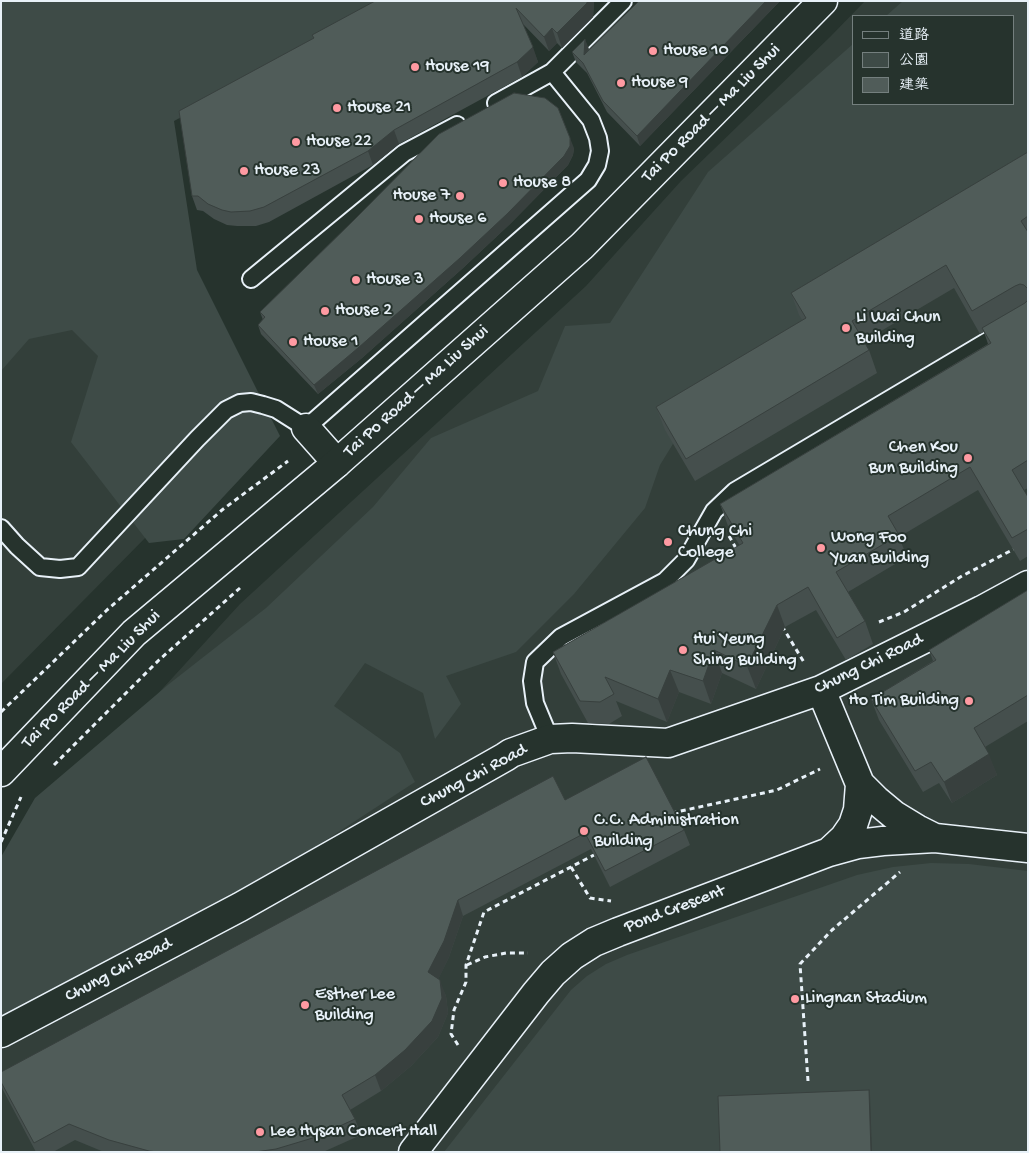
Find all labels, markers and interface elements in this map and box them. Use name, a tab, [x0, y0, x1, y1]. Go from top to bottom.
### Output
legend	[852, 15, 1014, 105]
text: 道路	[899, 27, 929, 45]
street label: Tai Po Road – Ma Liu Shui	[638, 40, 786, 188]
place label: House 10	[663, 40, 729, 62]
marker: House 10	[647, 45, 659, 57]
text: 公園	[899, 52, 929, 70]
place label: House 19	[425, 56, 490, 78]
marker: House 19	[409, 61, 421, 73]
place label: House 9	[631, 72, 688, 94]
marker: House 9	[615, 77, 627, 89]
text: 建築	[899, 77, 929, 95]
place label: House 21	[347, 97, 411, 119]
marker: House 21	[331, 102, 343, 114]
place label: House 22	[306, 131, 372, 153]
marker: House 22	[290, 136, 302, 148]
place label: House 23	[254, 160, 320, 182]
marker: House 23	[238, 165, 250, 177]
place label: House 8	[513, 172, 571, 194]
marker: House 8	[497, 177, 509, 189]
place label: House 7	[392, 185, 450, 207]
marker: House 7	[454, 190, 466, 202]
place label: House 6	[429, 208, 486, 230]
marker: House 6	[413, 213, 425, 225]
place label: House 3	[366, 269, 424, 291]
marker: House 3	[350, 274, 362, 286]
place label: House 2	[335, 300, 392, 322]
marker: House 2	[319, 305, 331, 317]
place label: Li Wai Chun Building	[856, 307, 941, 350]
street label: Tai Po Road – Ma Liu Shui	[340, 321, 494, 463]
marker: Li Wai Chun Building	[840, 322, 852, 334]
place label: House 1	[303, 331, 359, 353]
marker: House 1	[287, 336, 299, 348]
place label: Chen Kou Bun Building	[869, 437, 958, 479]
marker: Chen Kou Bun Building	[962, 452, 974, 464]
place label: Chung Chi College	[678, 521, 752, 564]
place label: Wong Foo Yuan Building	[831, 527, 929, 570]
marker: Chung Chi College	[662, 536, 674, 548]
marker: Wong Foo Yuan Building	[815, 542, 827, 554]
street label: Tai Po Road – Ma Liu Shui	[18, 606, 166, 754]
place label: Hui Yeung Shing Building	[693, 629, 797, 672]
street label: Chung Chi Road	[811, 629, 927, 701]
marker: Hui Yeung Shing Building	[677, 644, 689, 656]
place label: Ho Tim Building	[848, 690, 959, 712]
marker: Ho Tim Building	[963, 695, 975, 707]
street label: Chung Chi Road	[417, 740, 531, 814]
place label: C.C. Administration Building	[594, 810, 739, 852]
marker: C.C. Administration Building	[578, 825, 590, 837]
street label: Pond Crescent	[622, 881, 728, 939]
street label: Chung Chi Road	[62, 934, 176, 1008]
place label: Esther Lee Building	[315, 984, 395, 1026]
place label: Lingnan Stadium	[805, 988, 927, 1010]
marker: Lingnan Stadium	[789, 993, 801, 1005]
marker: Esther Lee Building	[299, 999, 311, 1011]
place label: Lee Hysan Concert Hall	[270, 1121, 437, 1143]
marker: Lee Hysan Concert Hall	[254, 1126, 266, 1138]

